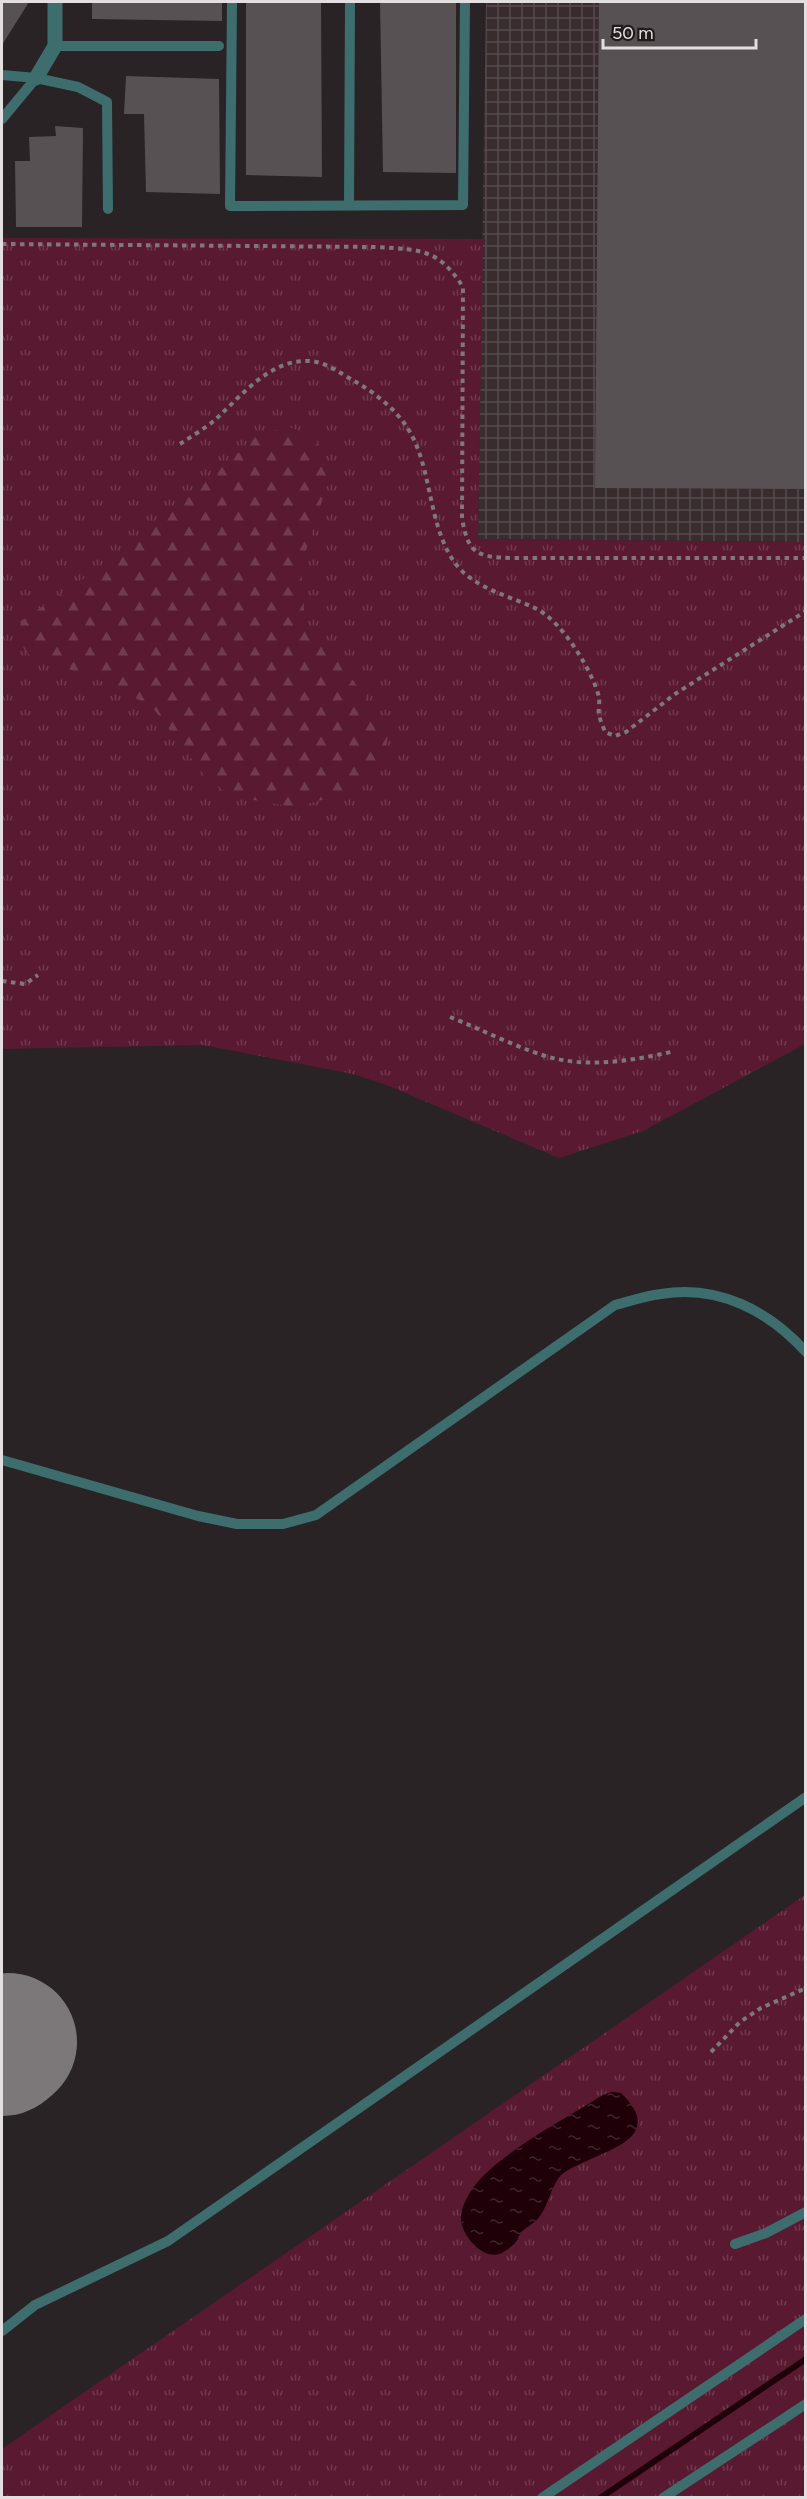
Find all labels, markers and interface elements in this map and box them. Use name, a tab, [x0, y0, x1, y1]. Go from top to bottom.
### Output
scale bar	[603, 12, 756, 50]
text: 50 m	[612, 22, 654, 44]

